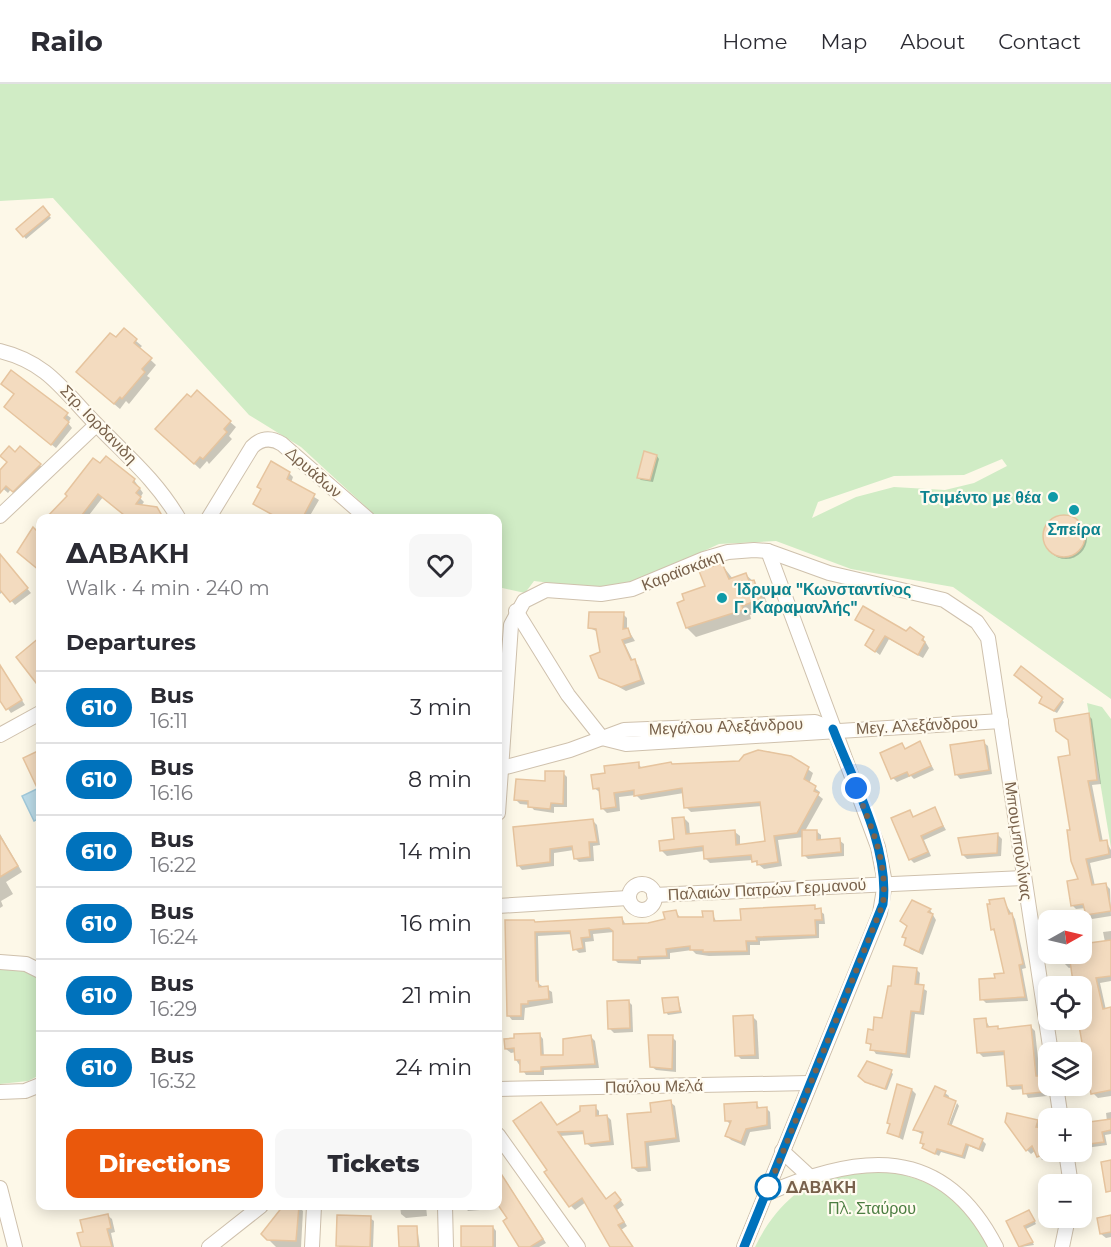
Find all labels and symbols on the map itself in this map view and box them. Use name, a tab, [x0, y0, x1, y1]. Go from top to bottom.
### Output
street label: Στρ. Ιορδανιδη	[56, 381, 141, 468]
street label: Δρυάδων	[282, 443, 346, 502]
place label: Τσιμέντο με θέα	[920, 488, 1041, 507]
marker: Τσιμέντο με θέα	[1046, 490, 1060, 504]
marker: Σπείρα	[1067, 503, 1081, 517]
place label: Σπείρα	[1047, 520, 1101, 539]
street label: Καραϊσκάκη	[639, 546, 725, 595]
place label: Ίδρυμα "Κωνσταντίνος Γ. Καραμανλής"	[734, 580, 911, 617]
marker: Ίδρυμα "Κωνσταντίνος Γ. Καραμανλής"	[715, 591, 729, 605]
street label: Μεγ. Αλεξάνδρου	[856, 713, 979, 738]
street label: Μεγάλου Αλεξάνδρου	[649, 714, 803, 739]
your location	[841, 773, 871, 803]
street label: Μπουμπουλίνας	[1001, 780, 1036, 902]
street label: Παλαιών Πατρών Γερμανού	[667, 875, 867, 904]
north arrow	[1038, 910, 1092, 964]
street label: Παύλου Μελά	[605, 1076, 703, 1097]
marker: ΔΑΒΑΚΗ	[755, 1174, 781, 1200]
place label: ΔΑΒΑΚΗ	[785, 1178, 856, 1197]
park label: Πλ. Σταύρου	[828, 1199, 916, 1218]

